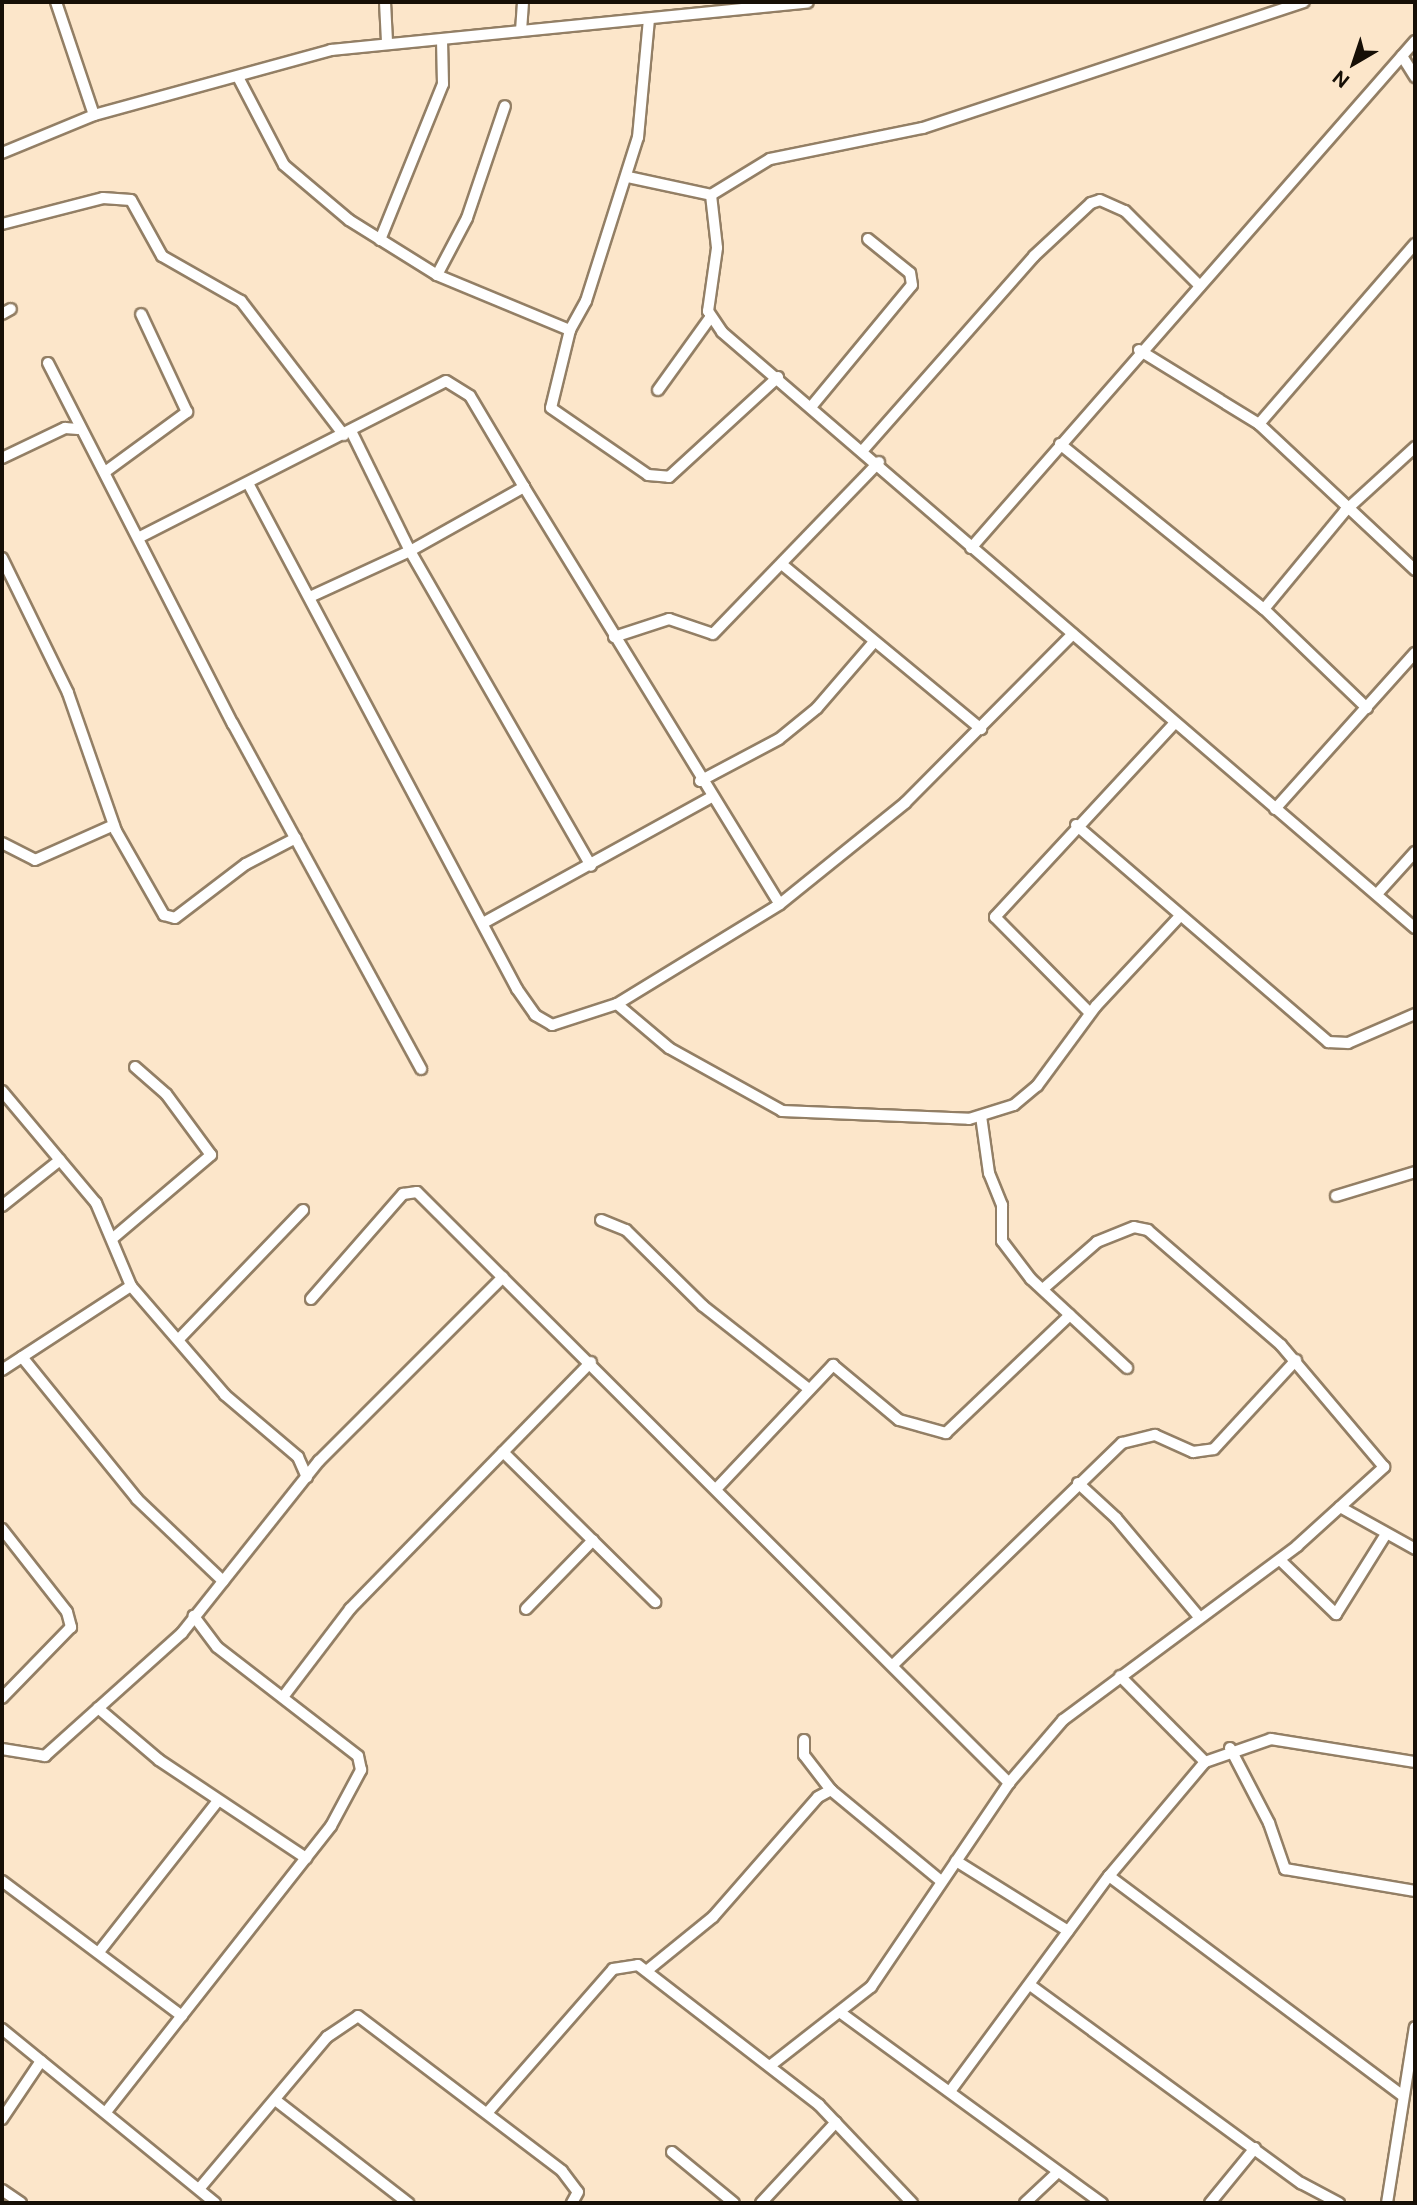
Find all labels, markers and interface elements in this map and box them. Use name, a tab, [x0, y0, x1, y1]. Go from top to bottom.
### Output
north arrow	[1319, 28, 1389, 98]
text: N	[1328, 66, 1353, 93]

